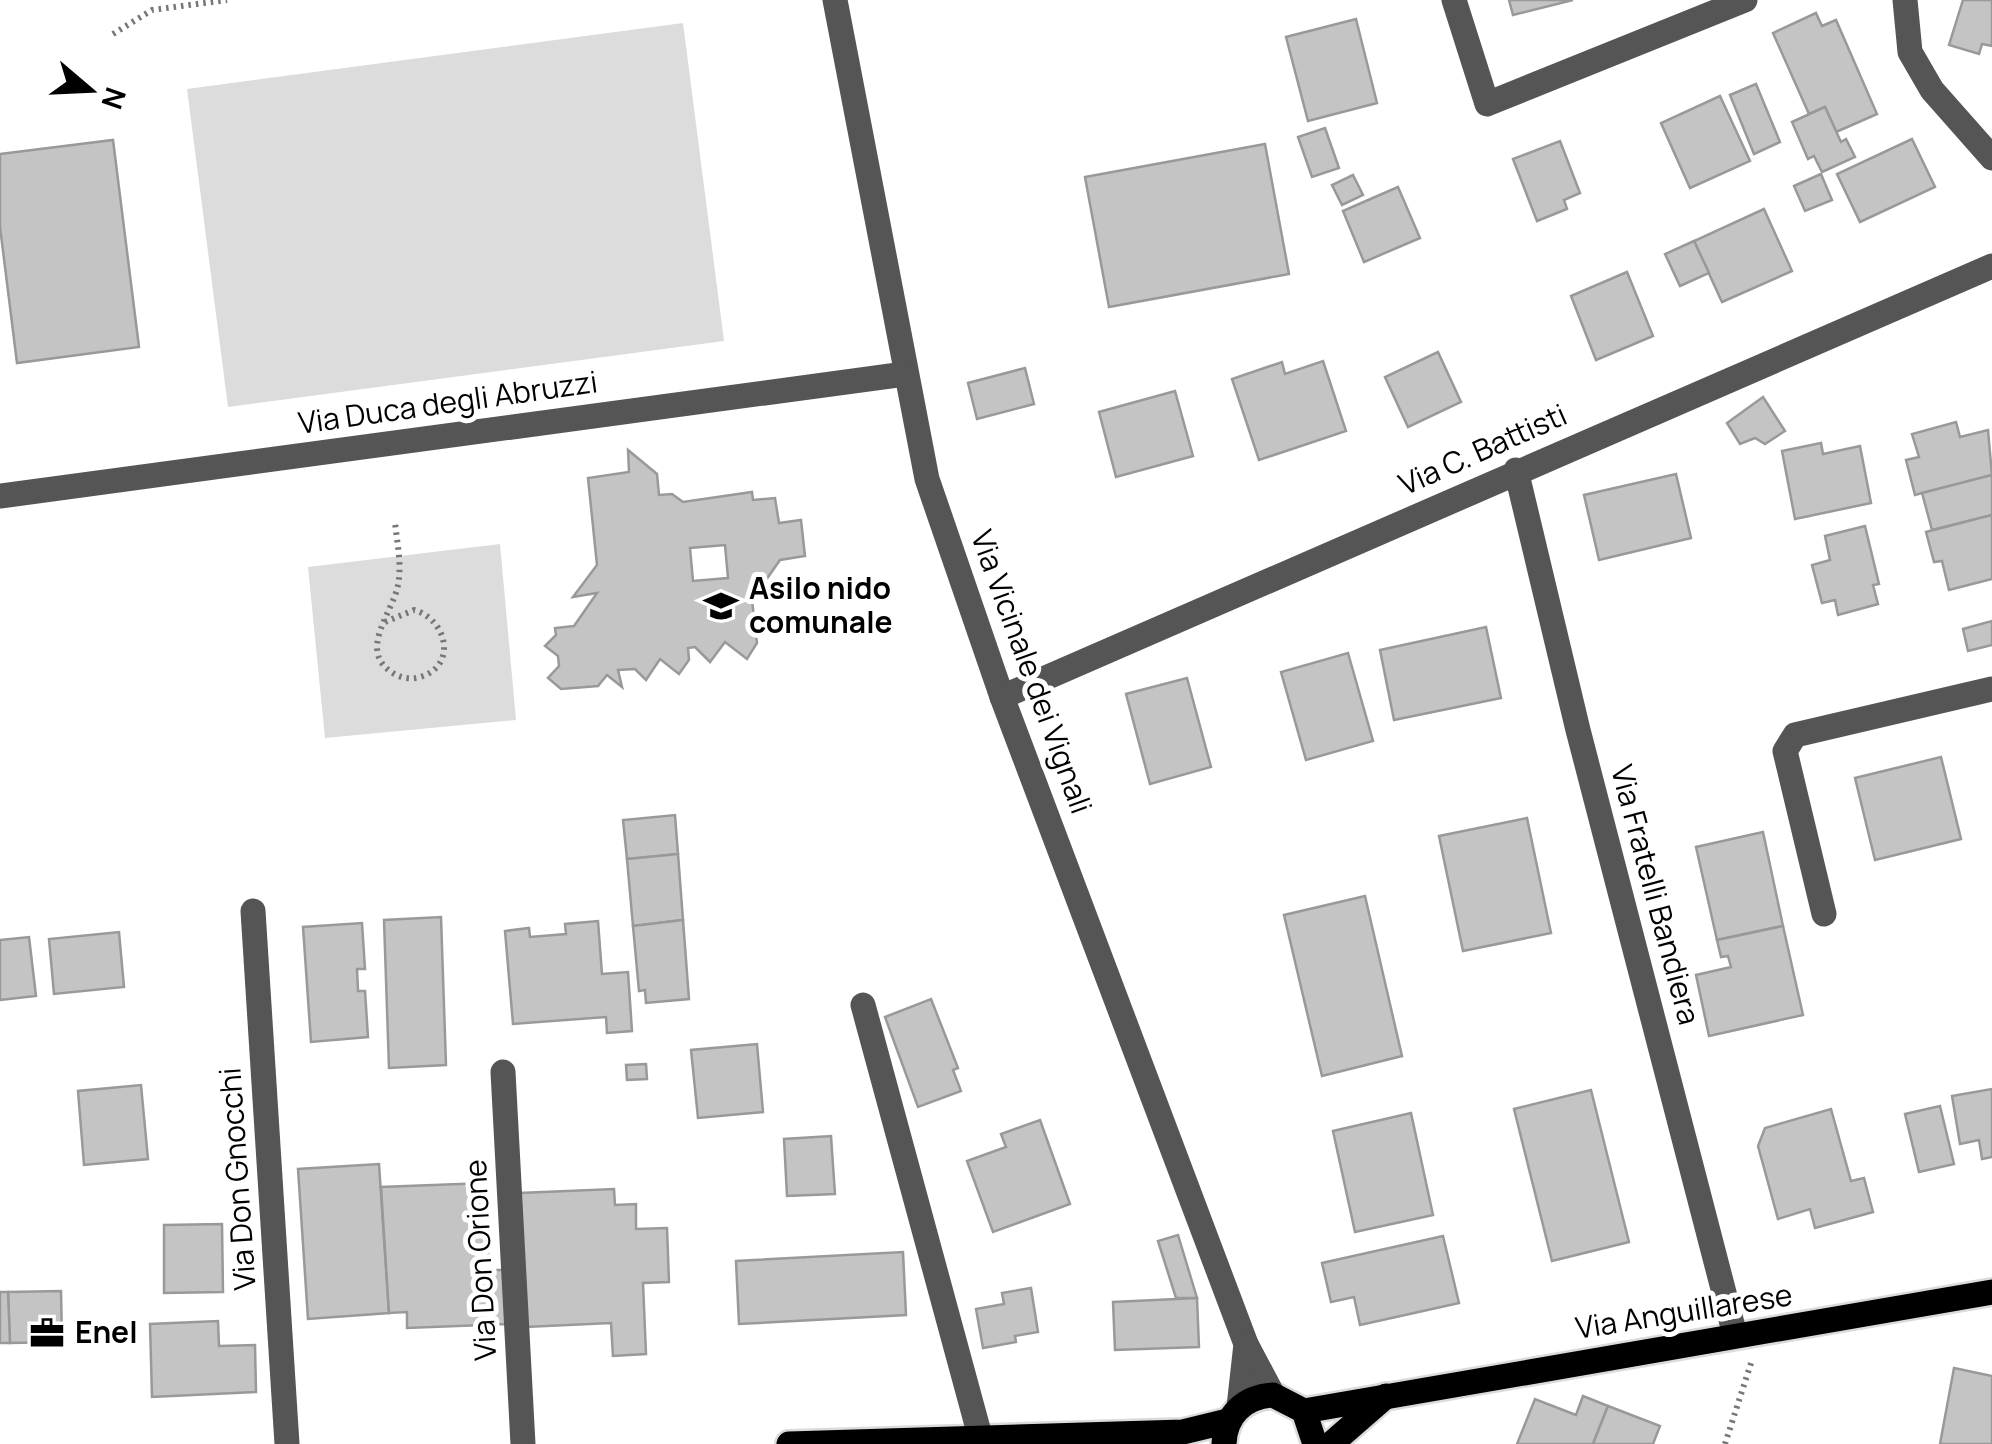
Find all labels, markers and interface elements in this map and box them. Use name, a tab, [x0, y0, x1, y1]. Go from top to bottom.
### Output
north arrow	[40, 40, 140, 140]
text: N	[93, 83, 136, 114]
street label: Via Duca degli Abruzzi	[296, 360, 600, 443]
street label: Via C. Battisti	[1392, 393, 1573, 504]
street label: Via Vicinale dei Vignali	[962, 524, 1103, 819]
place label: Asilo nido comunale	[749, 567, 893, 642]
school or university icon: Asilo nido comunale	[702, 587, 740, 625]
street label: Via Fratelli Bandiera	[1602, 760, 1711, 1029]
street label: Via Don Gnocchi	[208, 1066, 265, 1292]
street label: Via Don Orione	[454, 1158, 505, 1362]
street label: Via Anguillarese	[1573, 1273, 1795, 1348]
place label: Enel	[75, 1311, 138, 1352]
office icon: Enel	[28, 1314, 66, 1352]

